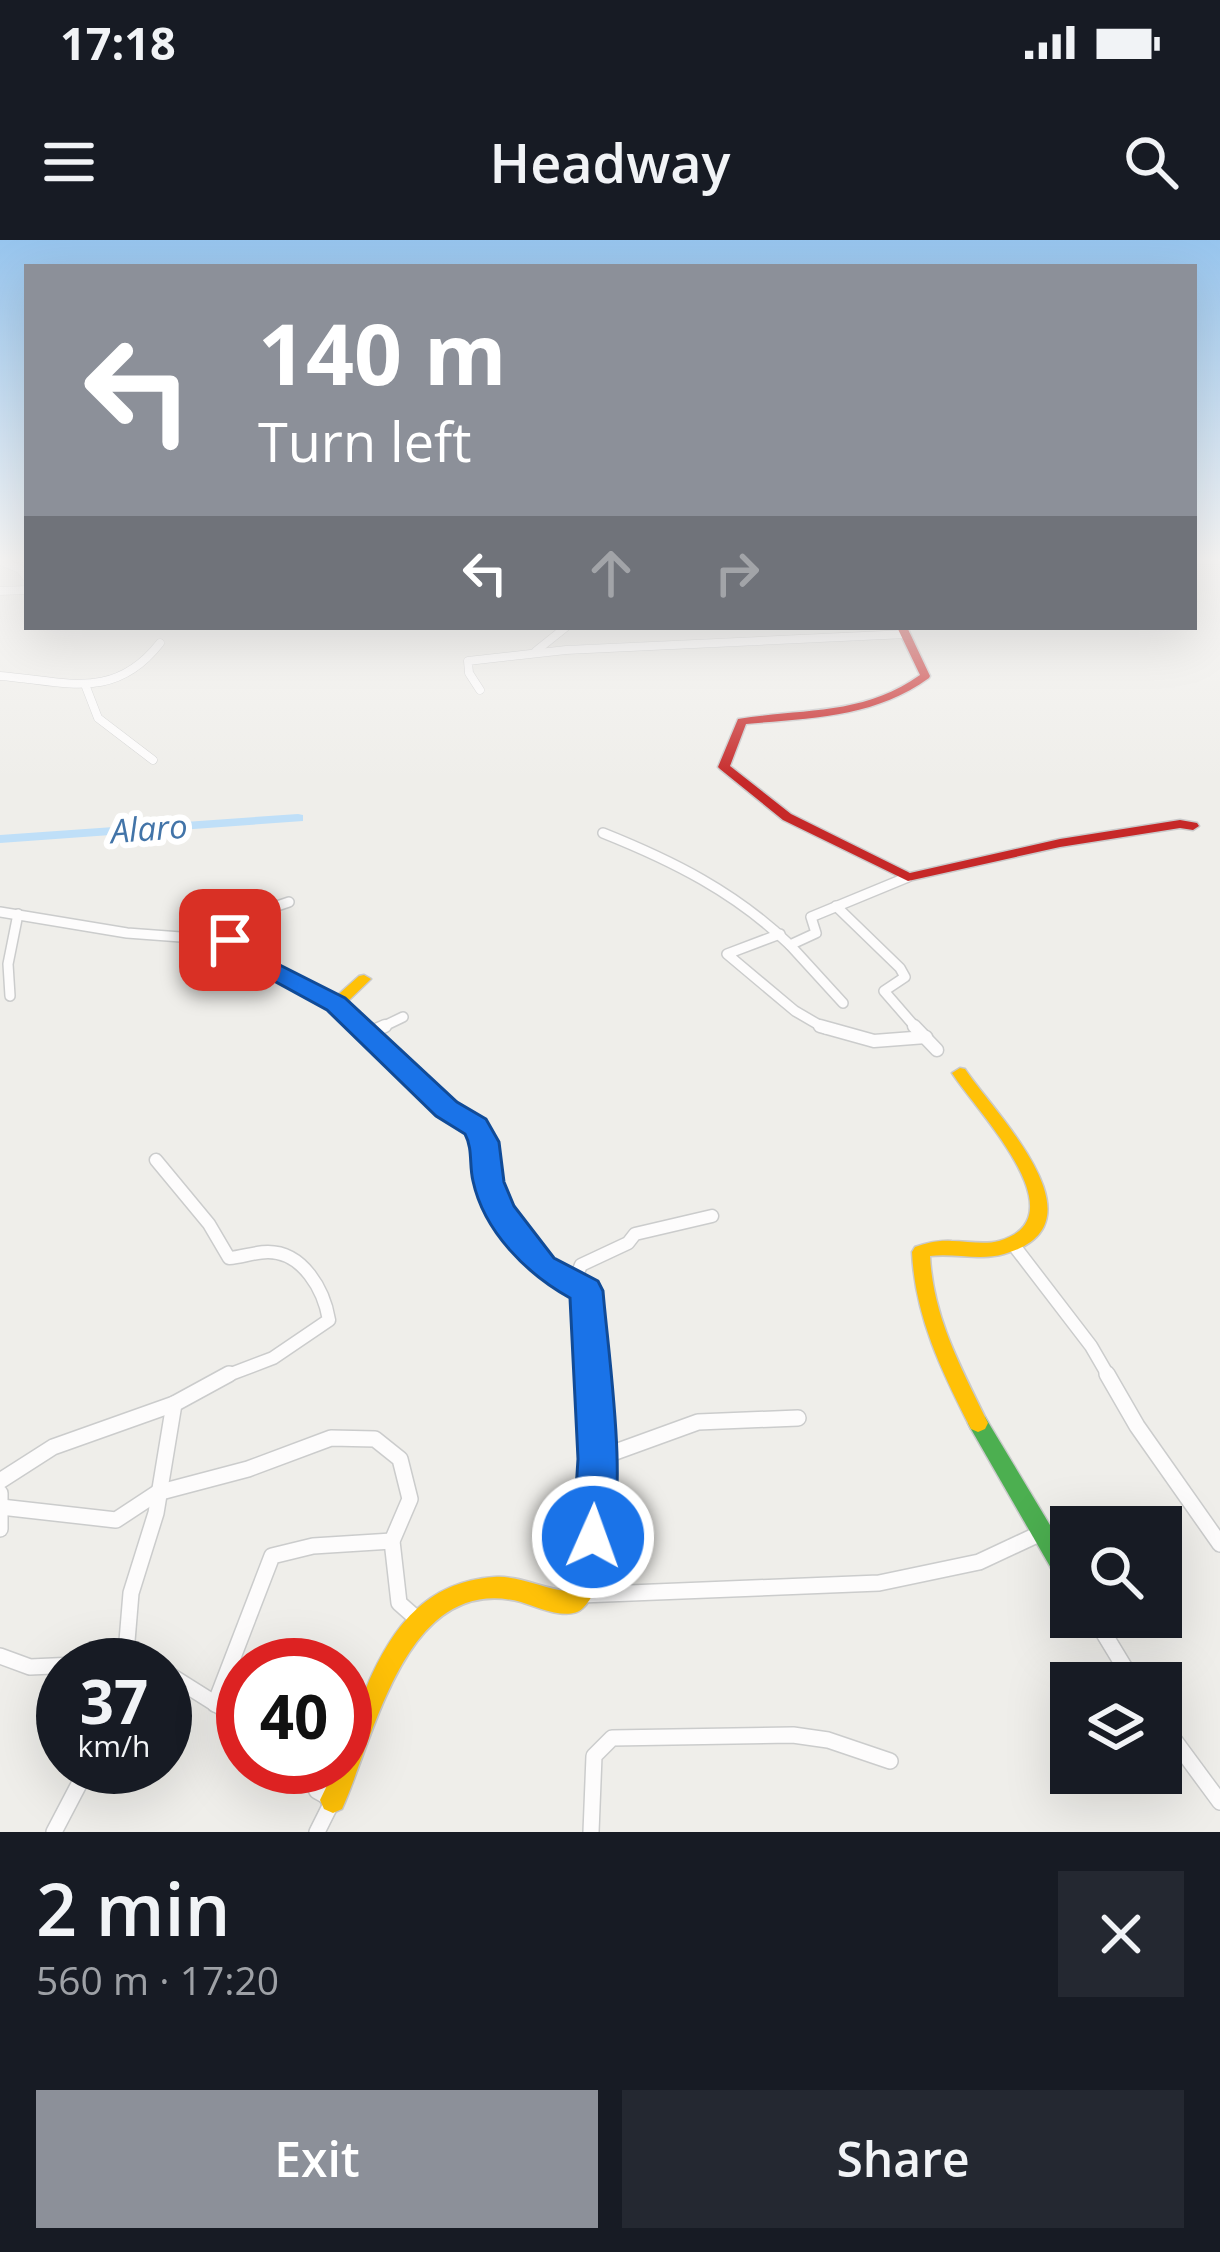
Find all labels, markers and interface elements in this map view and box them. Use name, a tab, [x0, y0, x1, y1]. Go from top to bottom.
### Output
text: 17:18	[60, 12, 176, 73]
text: Headway	[490, 125, 730, 199]
icon: menu	[36, 129, 102, 195]
icon: search	[1118, 129, 1184, 195]
text: 140 m	[258, 295, 506, 410]
icon: left	[60, 312, 216, 468]
text: Turn left	[258, 404, 471, 478]
icon: left	[452, 540, 518, 606]
icon: ahead	[578, 540, 644, 606]
icon: right	[704, 540, 770, 606]
water label: Alaro	[107, 803, 189, 853]
pin	[179, 889, 281, 991]
icon: arrive	[197, 907, 263, 973]
position arrow	[530, 1474, 656, 1600]
map controls	[1050, 1506, 1182, 1794]
button: search	[1050, 1506, 1182, 1638]
speed limit sign: 40	[216, 1638, 372, 1794]
text: 37	[80, 1660, 148, 1742]
button: layers	[1050, 1662, 1182, 1794]
text: km/h	[78, 1725, 150, 1766]
text: 2 min	[36, 1859, 230, 1957]
button: close	[1058, 1871, 1184, 1997]
text: 560 m · 17:20	[36, 1953, 279, 2006]
button: Exit	[36, 2090, 598, 2228]
button: Share	[622, 2090, 1184, 2228]

